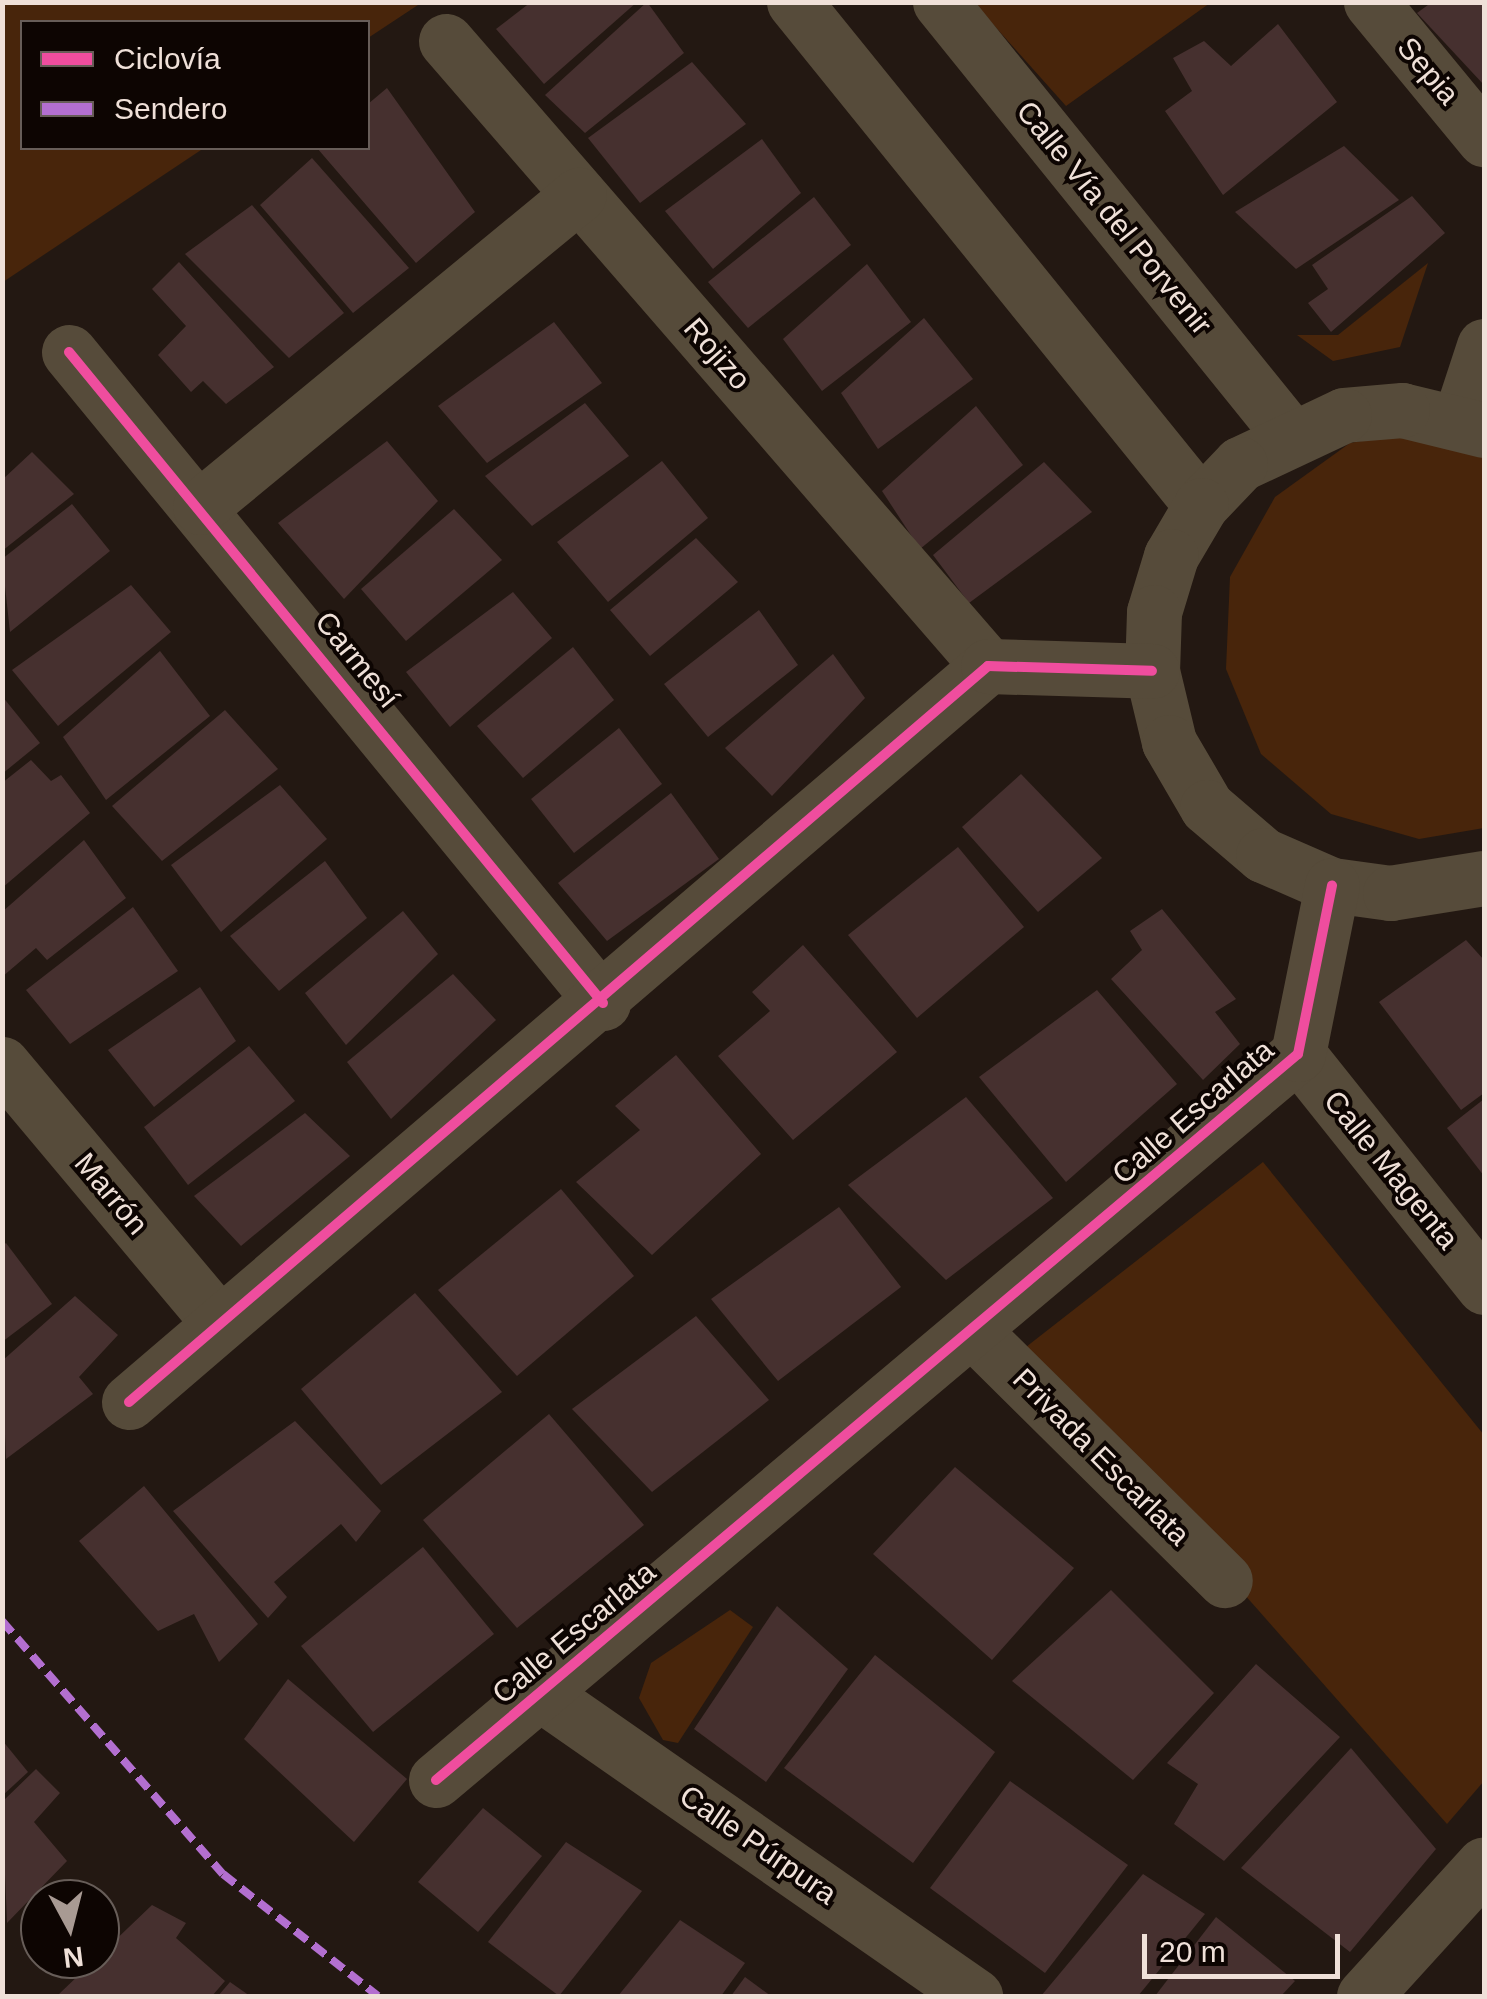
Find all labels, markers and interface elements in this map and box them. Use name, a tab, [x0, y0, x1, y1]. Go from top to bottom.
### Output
legend	[20, 20, 370, 150]
street label: Sepia	[1390, 30, 1466, 112]
text: Ciclovía	[114, 42, 221, 75]
text: Sendero	[114, 92, 227, 125]
street label: Calle Vía del Porvenir	[1009, 94, 1219, 342]
street label: Rojizo	[676, 311, 758, 397]
street label: Carmesí	[307, 605, 407, 715]
street label: Calle Escarlata	[1105, 1032, 1281, 1192]
street label: Calle Magenta	[1316, 1084, 1466, 1256]
street label: Marrón	[67, 1146, 155, 1242]
street label: Privada Escarlata	[1005, 1361, 1197, 1553]
street label: Calle Escarlata	[485, 1554, 663, 1712]
street label: Calle Púrpura	[673, 1778, 843, 1912]
north arrow	[20, 1879, 120, 1979]
scale bar	[1147, 1914, 1344, 1976]
text: 20 m	[1159, 1935, 1226, 1968]
text: N	[62, 1941, 85, 1974]

